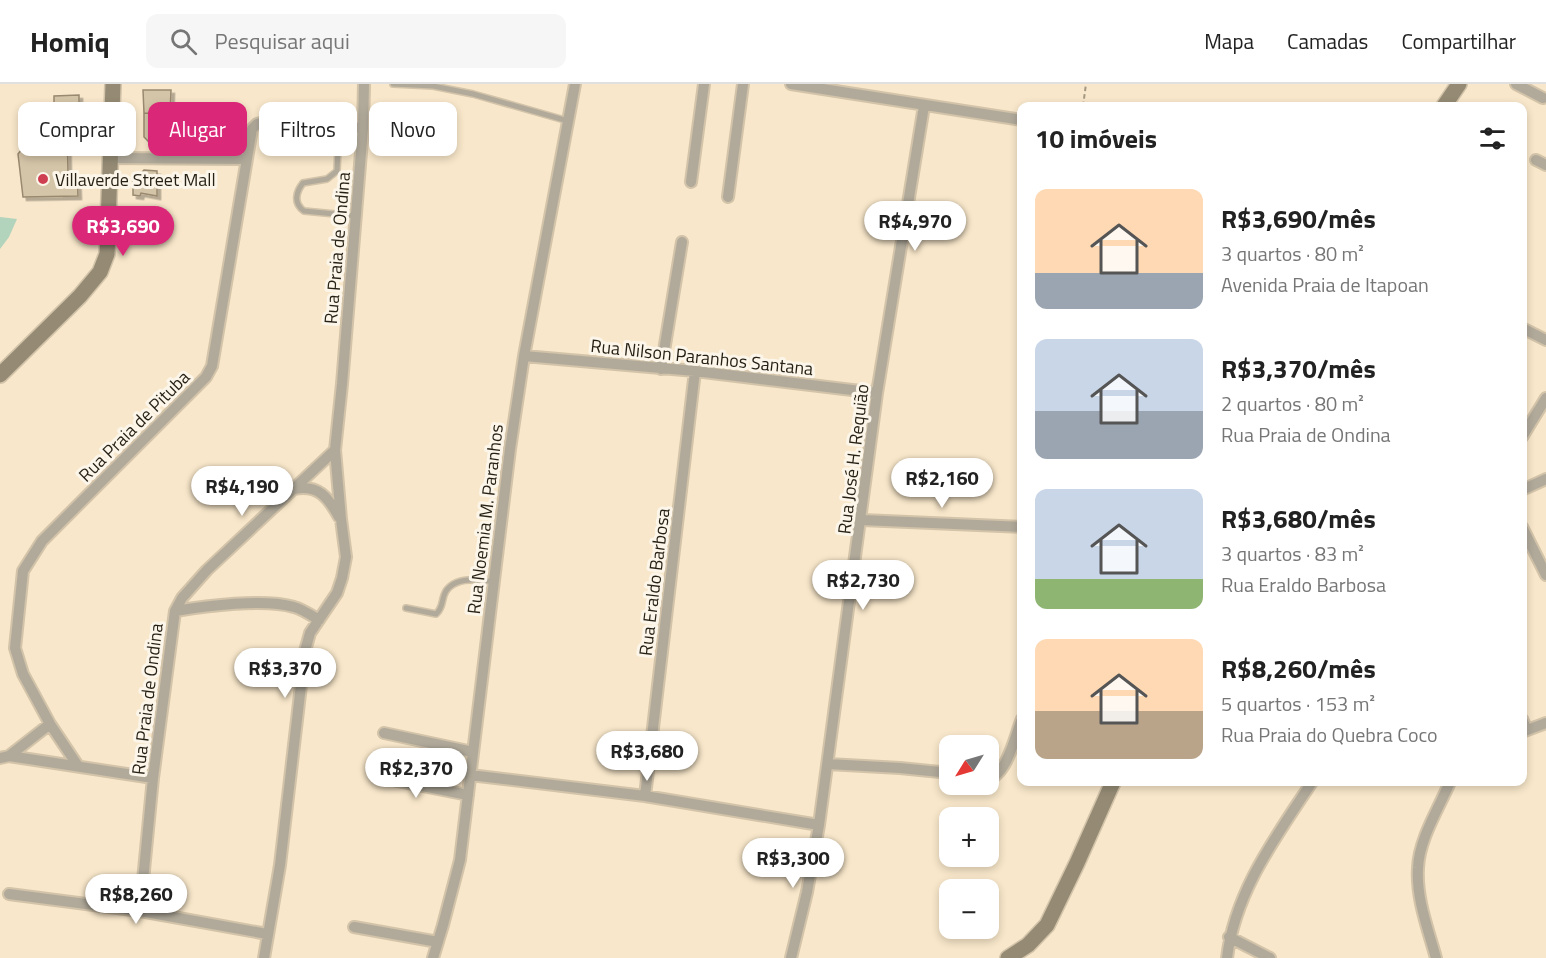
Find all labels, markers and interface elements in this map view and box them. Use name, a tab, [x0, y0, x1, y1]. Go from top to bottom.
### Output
search box	[146, 14, 566, 68]
text: Homiq	[30, 20, 110, 63]
text: Pesquisar aqui	[215, 24, 350, 58]
icon: search	[167, 25, 200, 58]
text: Mapa	[1204, 25, 1254, 57]
text: Camadas	[1287, 25, 1368, 57]
text: Compartilhar	[1401, 25, 1516, 57]
chip: Comprar	[18, 102, 136, 156]
chip: Alugar	[148, 102, 247, 156]
chip: Filtros	[259, 102, 357, 156]
chip: Novo	[369, 102, 457, 156]
text: 10 imóveis	[1035, 119, 1157, 158]
icon: filters	[1476, 122, 1509, 155]
place label: Villaverde Street Mall	[55, 166, 216, 193]
street label: Rua Praia de Ondina	[317, 171, 357, 325]
marker: Villaverde Street Mall	[36, 172, 50, 186]
text: R$3,690/mês	[1221, 199, 1376, 238]
pin: R$4,970	[860, 201, 970, 252]
text: R$4,970	[878, 205, 952, 236]
pin: R$3,690	[68, 206, 178, 257]
text: R$3,690	[86, 210, 160, 241]
icon: home	[1083, 213, 1155, 285]
text: 3 quartos · 80 m²	[1221, 238, 1364, 269]
text: Avenida Praia de Itapoan	[1221, 269, 1429, 300]
street label: Rua Nilson Paranhos Santana	[589, 332, 815, 382]
text: R$3,370/mês	[1221, 349, 1376, 388]
icon: home	[1083, 363, 1155, 435]
street label: Rua Praia de Pituba	[72, 364, 196, 488]
street label: Rua José H. Requião	[830, 382, 876, 536]
text: 2 quartos · 80 m²	[1221, 388, 1364, 419]
text: Rua Praia de Ondina	[1221, 419, 1391, 450]
street label: Rua Noemia M. Paranhos	[460, 422, 510, 616]
pin: R$2,160	[887, 458, 997, 509]
text: R$2,160	[905, 462, 979, 493]
pin: R$4,190	[187, 466, 297, 517]
text: R$4,190	[205, 470, 279, 501]
text: R$3,680/mês	[1221, 499, 1376, 538]
street label: Rua Eraldo Barbosa	[632, 507, 676, 657]
icon: home	[1083, 513, 1155, 585]
text: 3 quartos · 83 m²	[1221, 538, 1364, 569]
pin: R$2,730	[808, 560, 918, 611]
text: R$2,730	[826, 564, 900, 595]
text: Rua Eraldo Barbosa	[1221, 569, 1386, 600]
street label: Rua Praia de Ondina	[124, 622, 170, 776]
pin: R$3,370	[230, 648, 340, 699]
text: R$8,260/mês	[1221, 649, 1376, 688]
text: R$3,370	[248, 652, 322, 683]
icon: home	[1083, 663, 1155, 735]
text: 5 quartos · 153 m²	[1221, 688, 1375, 719]
text: Rua Praia do Quebra Coco	[1221, 719, 1438, 750]
pin: R$3,680	[592, 731, 702, 782]
text: R$3,680	[610, 735, 684, 766]
north arrow	[939, 735, 999, 795]
map controls	[939, 735, 999, 939]
pin: R$2,370	[361, 748, 471, 799]
text: R$2,370	[379, 752, 453, 783]
button: +	[939, 807, 999, 867]
pin: R$3,300	[738, 838, 848, 889]
text: R$3,300	[756, 842, 830, 873]
pin: R$8,260	[81, 874, 191, 925]
text: R$8,260	[99, 878, 173, 909]
button: −	[939, 879, 999, 939]

